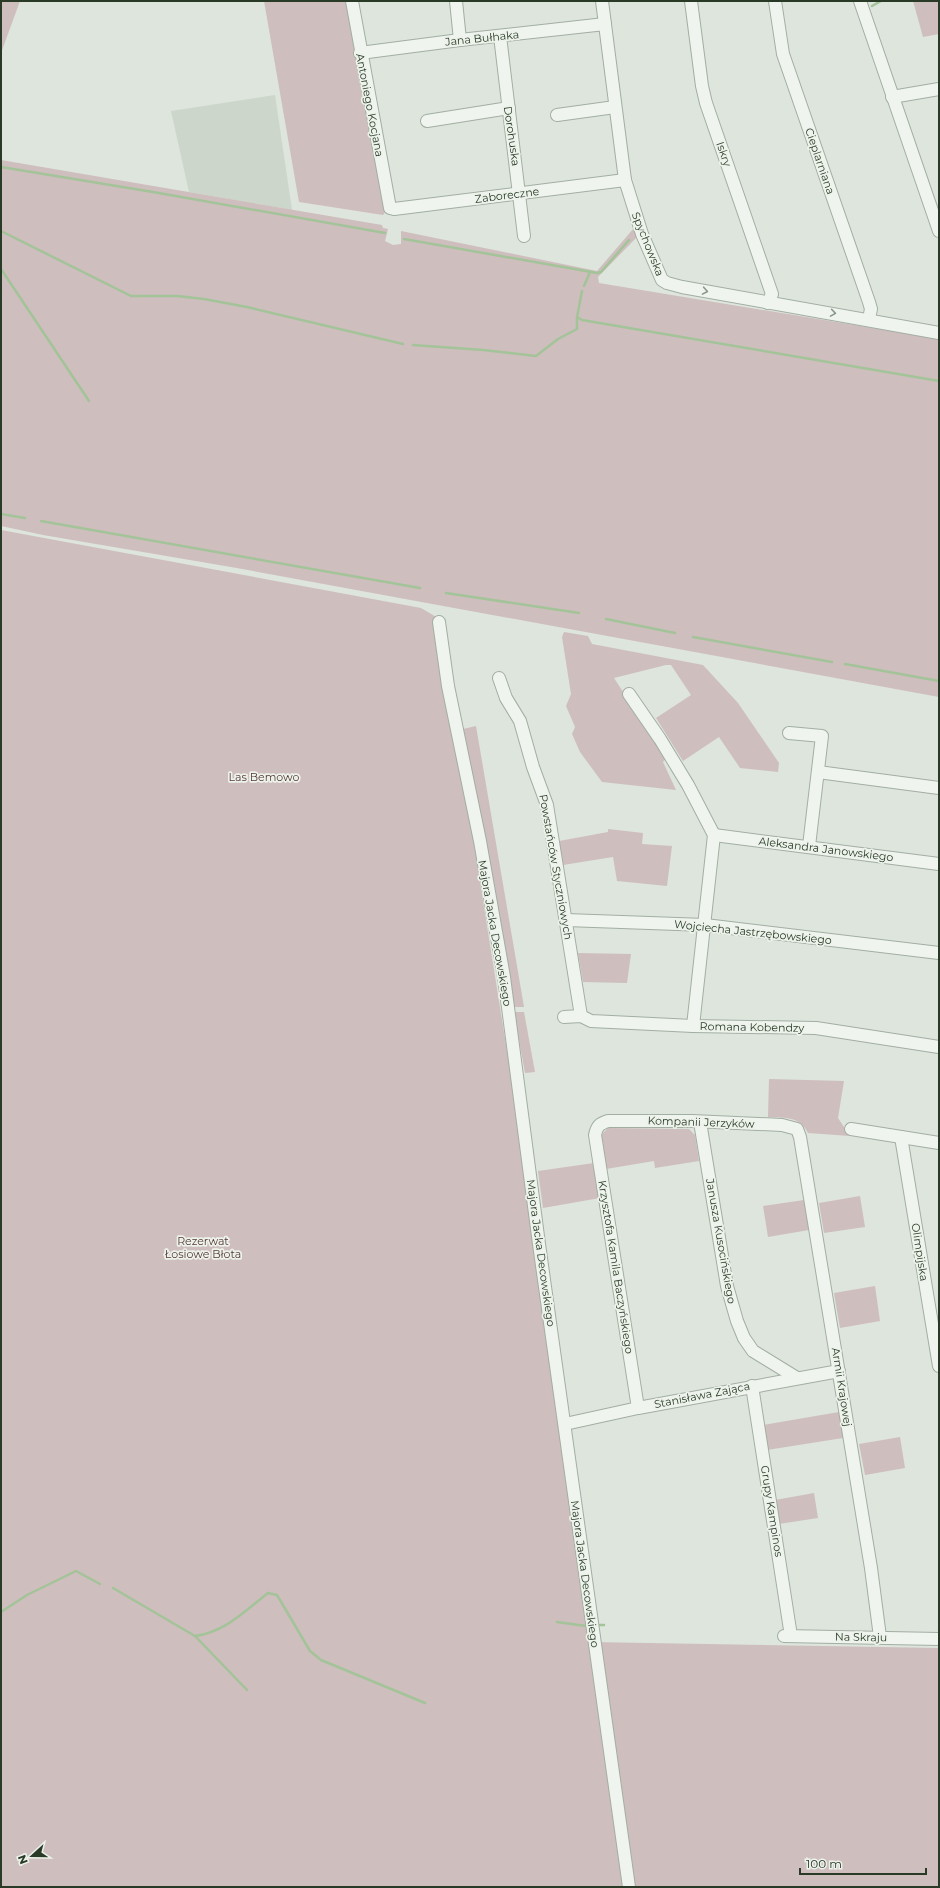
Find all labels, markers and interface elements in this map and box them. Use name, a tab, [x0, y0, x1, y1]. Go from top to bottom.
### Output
street label: Jana Bułhaka	[443, 27, 520, 49]
street label: Antoniego Kocjana	[353, 52, 387, 158]
street label: Dorohuska	[501, 105, 523, 167]
street label: Cieplarniana	[802, 126, 838, 196]
street label: Iskry	[713, 140, 735, 168]
street label: Zaboreczne	[474, 184, 540, 206]
street label: Spychowska	[629, 210, 667, 278]
one-way arrow	[702, 286, 708, 295]
one-way arrow	[830, 309, 836, 317]
park label: Las Bemowo	[229, 770, 300, 784]
street label: Powstańców Styczniowych	[536, 793, 576, 941]
street label: Aleksandra Janowskiego	[758, 834, 894, 864]
street label: Majora Jacka Decowskiego	[475, 859, 515, 1007]
street label: Wojciecha Jastrzębowskiego	[674, 917, 833, 947]
street label: Romana Kobendzy	[700, 1019, 804, 1035]
street label: Kompanii Jerzyków	[647, 1113, 755, 1131]
street label: Janusza Kusocińskiego	[703, 1176, 739, 1305]
street label: Majora Jacka Decowskiego	[524, 1179, 558, 1328]
street label: Krzysztofa Kamila Baczyńskiego	[595, 1179, 637, 1355]
street label: Olimpijska	[909, 1222, 931, 1282]
park label: Rezerwat Łosiowe Błota	[165, 1234, 241, 1261]
street label: Armii Krajowej	[829, 1347, 855, 1427]
street label: Stanisława Zająca	[653, 1379, 751, 1411]
street label: Grupy Kampinos	[758, 1464, 786, 1558]
street label: Majora Jacka Decowskiego	[568, 1500, 602, 1649]
street label: Na Skraju	[835, 1630, 887, 1644]
north arrow	[12, 1836, 52, 1876]
scale bar	[800, 1850, 926, 1876]
text: N	[15, 1853, 31, 1866]
text: 100 m	[806, 1856, 842, 1871]

